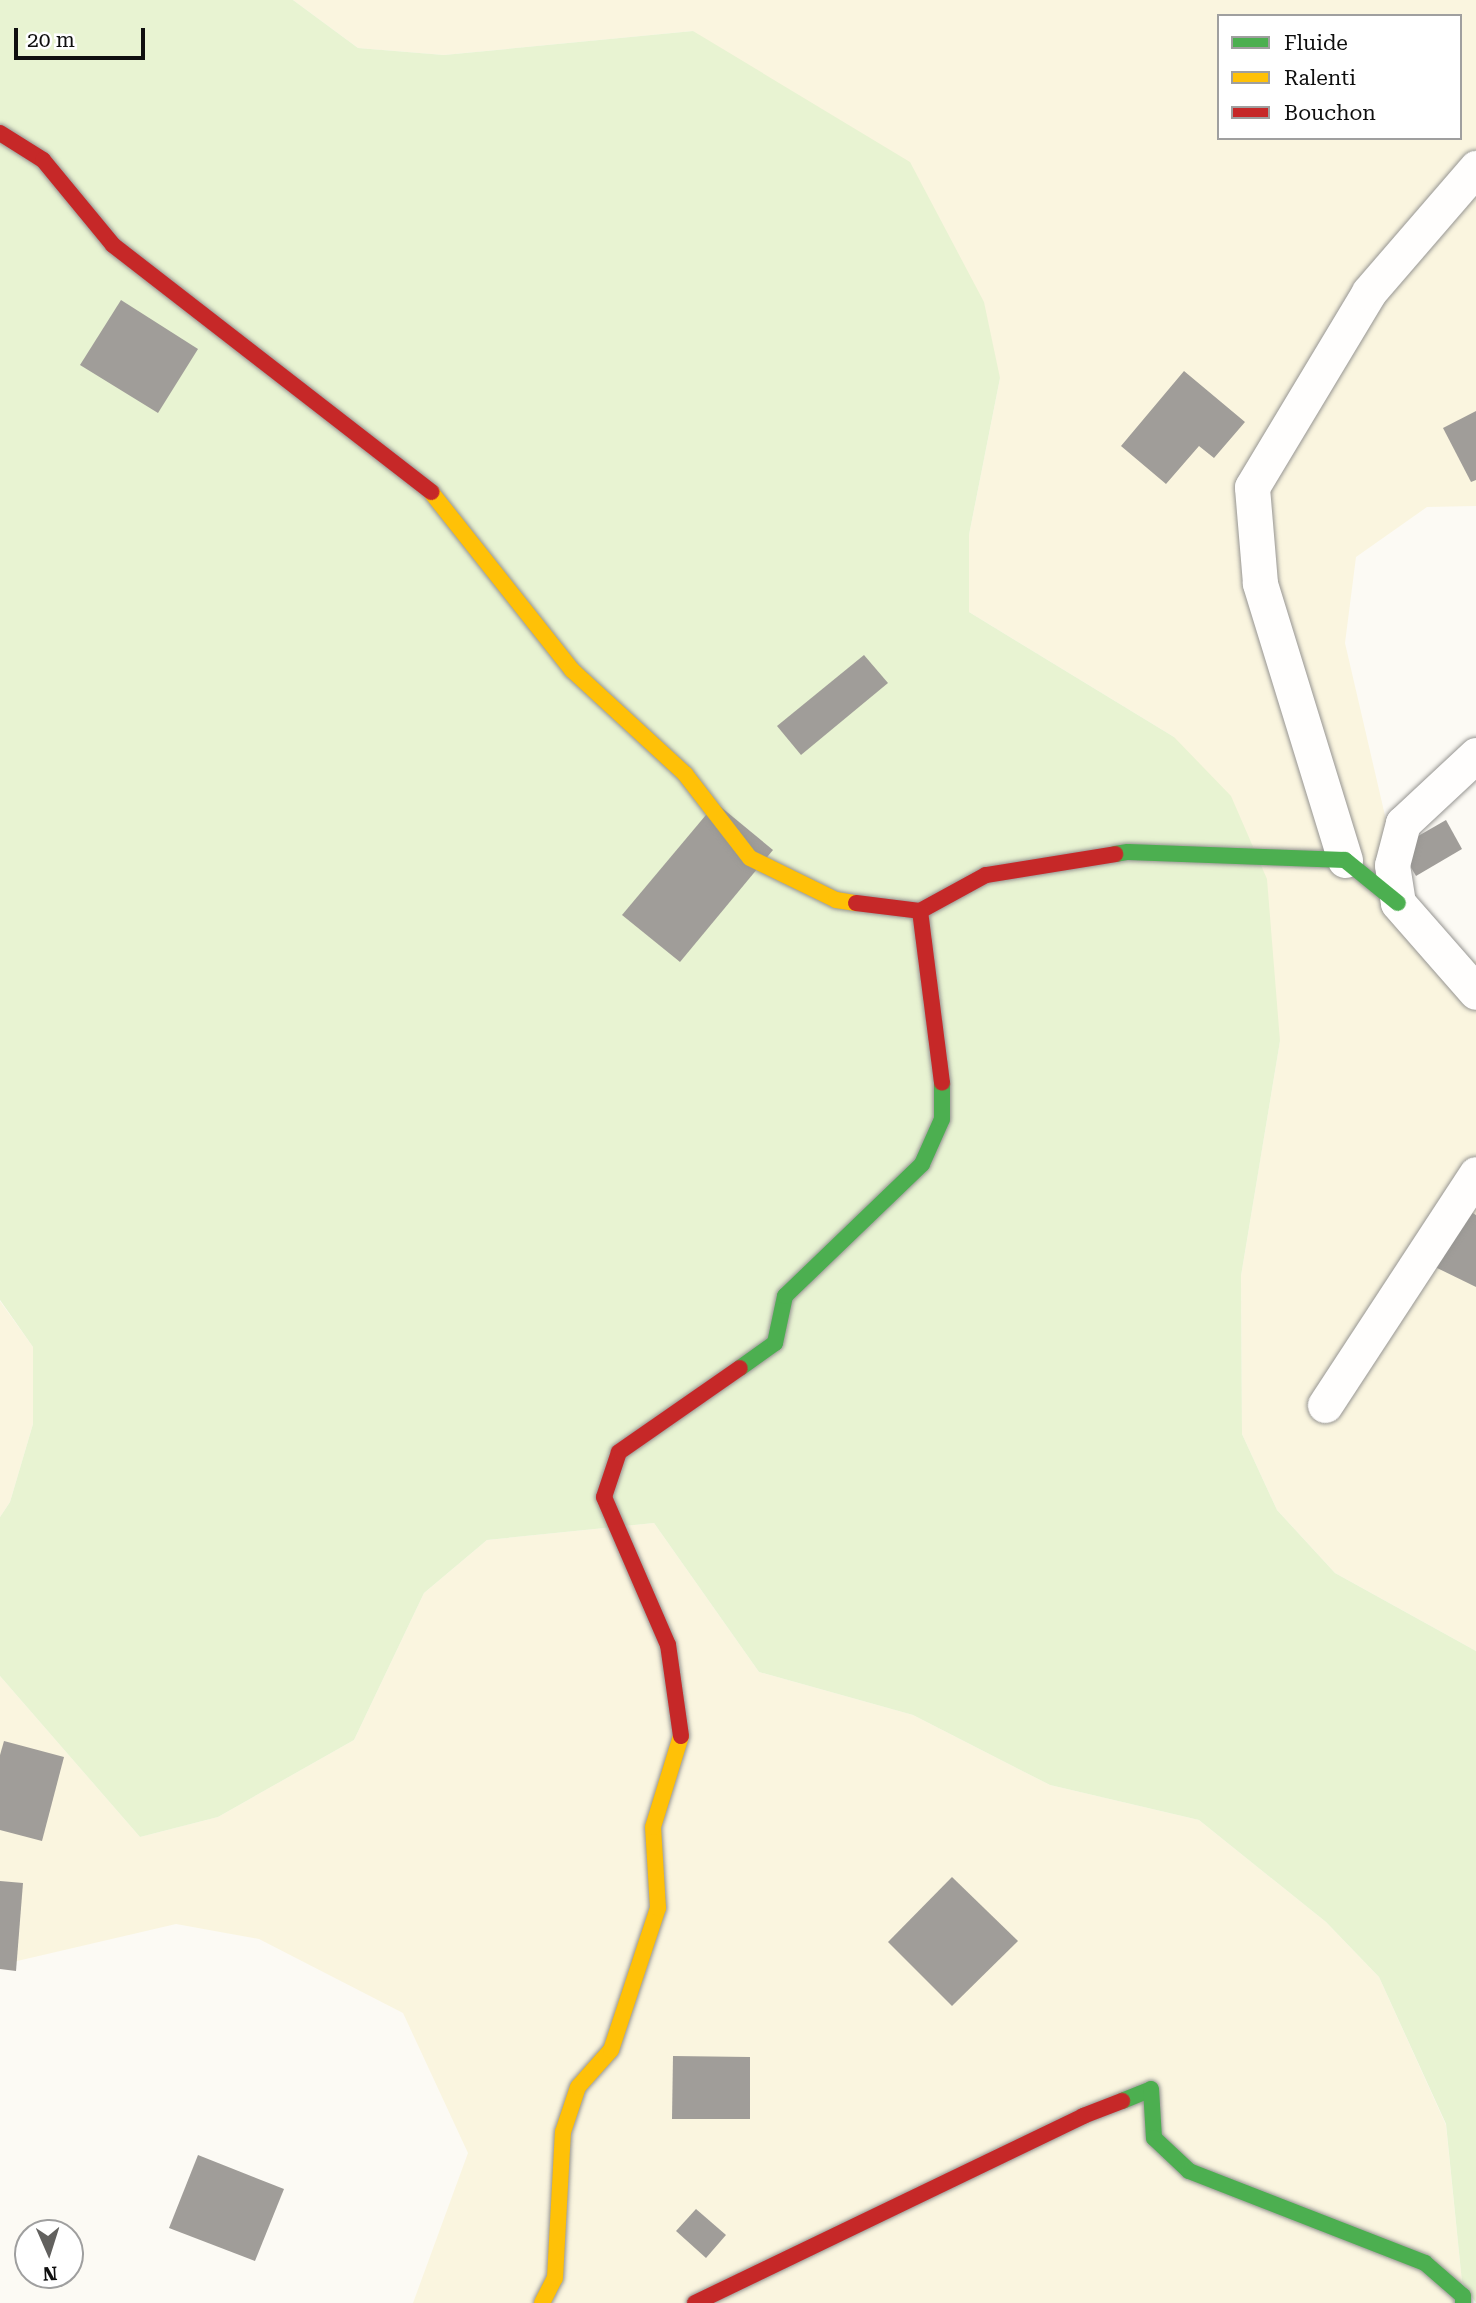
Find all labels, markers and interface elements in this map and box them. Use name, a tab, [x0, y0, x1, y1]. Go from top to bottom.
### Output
scale bar	[18, 14, 149, 58]
legend	[1217, 14, 1462, 140]
text: 20 m	[27, 28, 75, 52]
text: Fluide	[1284, 31, 1348, 55]
text: Ralenti	[1284, 66, 1356, 90]
text: Bouchon	[1284, 101, 1376, 125]
north arrow	[14, 2219, 84, 2289]
text: N	[42, 2262, 58, 2285]

